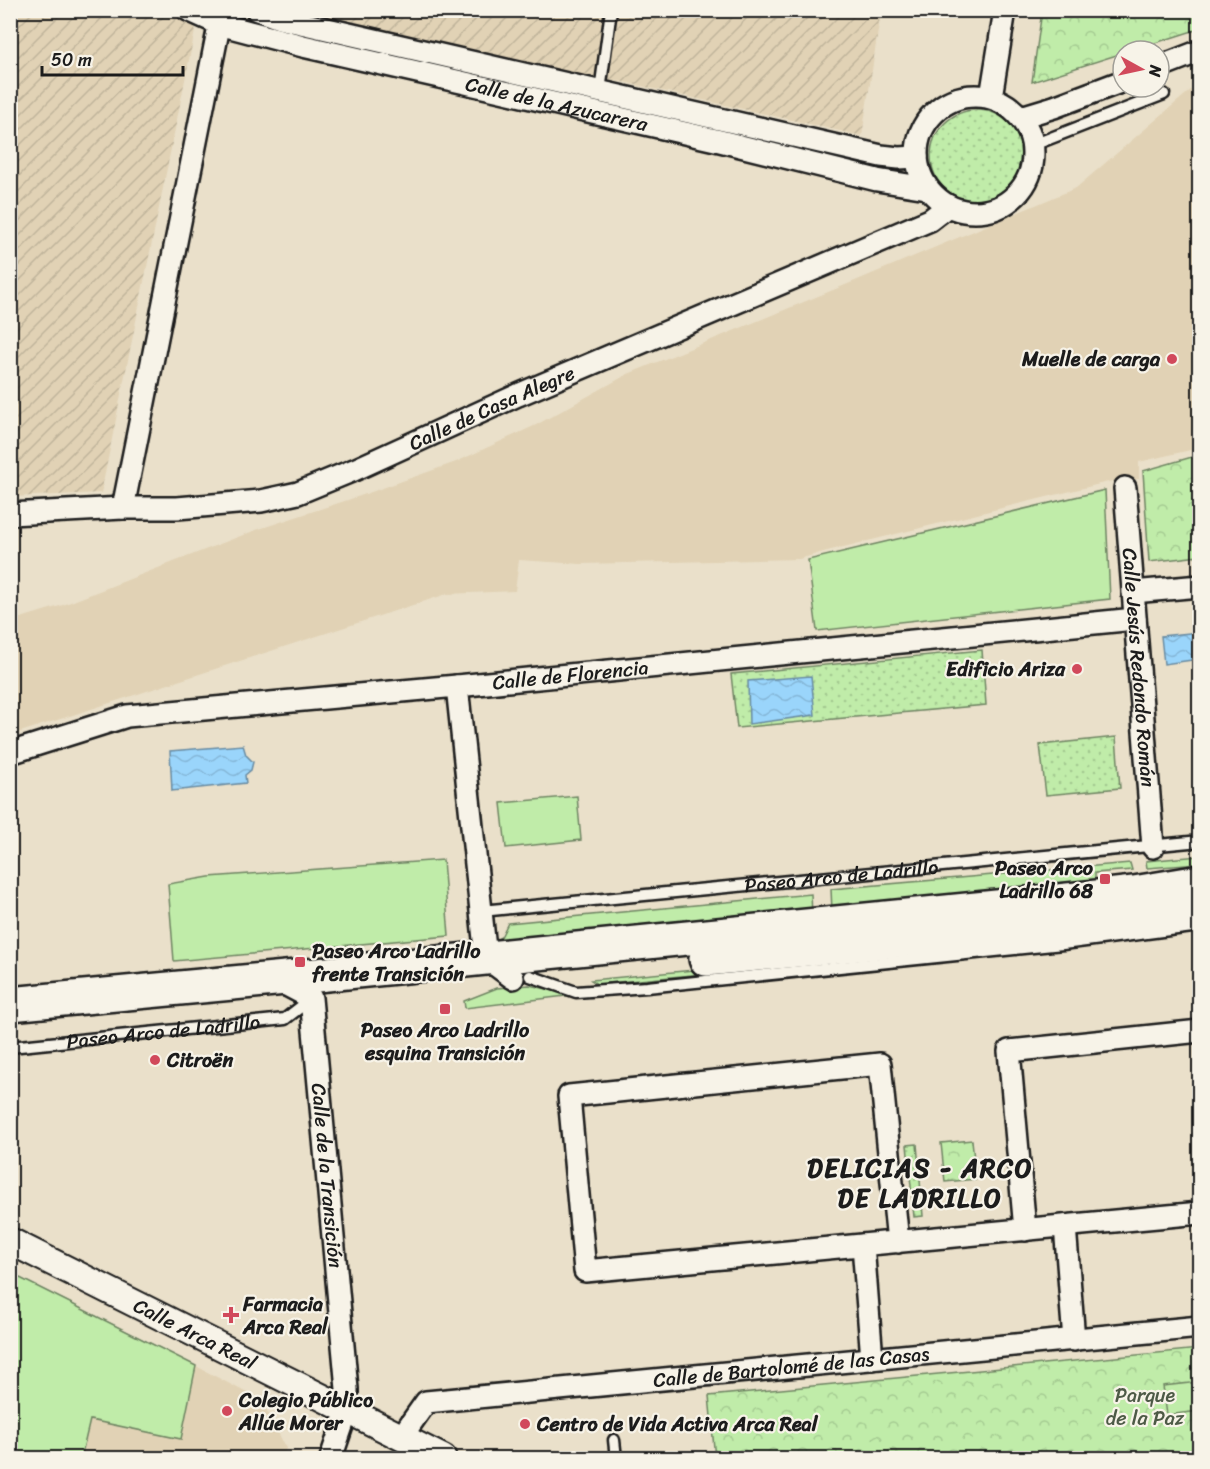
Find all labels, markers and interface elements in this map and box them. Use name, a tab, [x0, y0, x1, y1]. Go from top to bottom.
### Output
scale bar	[42, 39, 183, 77]
north arrow	[1111, 39, 1171, 99]
text: 50 m	[51, 44, 92, 76]
text: N	[1140, 63, 1171, 79]
street label: Calle de la Azucarera	[462, 66, 652, 142]
place label: Muelle de carga	[1021, 342, 1161, 377]
marker: Muelle de carga	[1165, 352, 1179, 366]
street label: Calle de Casa Alegre	[403, 355, 580, 460]
street label: Calle Jesús Redondo Román	[1112, 547, 1166, 789]
street label: Calle de Florencia	[491, 650, 650, 700]
place label: Edificio Ariza	[946, 652, 1066, 687]
marker: Edificio Ariza	[1070, 662, 1084, 676]
street label: Paseo Arco de Ladrillo	[743, 849, 940, 903]
place label: Paseo Arco Ladrillo 68	[995, 851, 1094, 909]
marker: Paseo Arco Ladrillo 68	[1098, 872, 1112, 886]
place label: Paseo Arco Ladrillo frente Transición	[312, 934, 481, 992]
marker: Paseo Arco Ladrillo frente Transición	[293, 955, 307, 969]
marker: Paseo Arco Ladrillo esquina Transición	[438, 1002, 452, 1016]
street label: Paseo Arco de Ladrillo	[65, 1004, 262, 1059]
place label: Paseo Arco Ladrillo esquina Transición	[361, 1013, 530, 1071]
place label: Citroën	[166, 1043, 233, 1078]
marker: Citroën	[148, 1053, 162, 1067]
street label: Calle de la Transición	[301, 1082, 353, 1270]
district label: DELICIAS - ARCO DE LADRILLO	[807, 1145, 1033, 1221]
place label: Farmacia Arca Real	[242, 1287, 329, 1345]
street label: Calle Arca Real	[127, 1288, 264, 1380]
marker: Farmacia Arca Real	[224, 1308, 238, 1322]
street label: Calle de Bartolomé de las Casas	[652, 1336, 932, 1397]
park label: Parque de la Paz	[1106, 1378, 1185, 1436]
place label: Colegio Público Allúe Morer	[238, 1383, 373, 1441]
marker: Colegio Público Allúe Morer	[220, 1404, 234, 1418]
place label: Centro de Vida Activa Arca Real	[536, 1407, 819, 1442]
marker: Centro de Vida Activa Arca Real	[518, 1417, 532, 1431]

